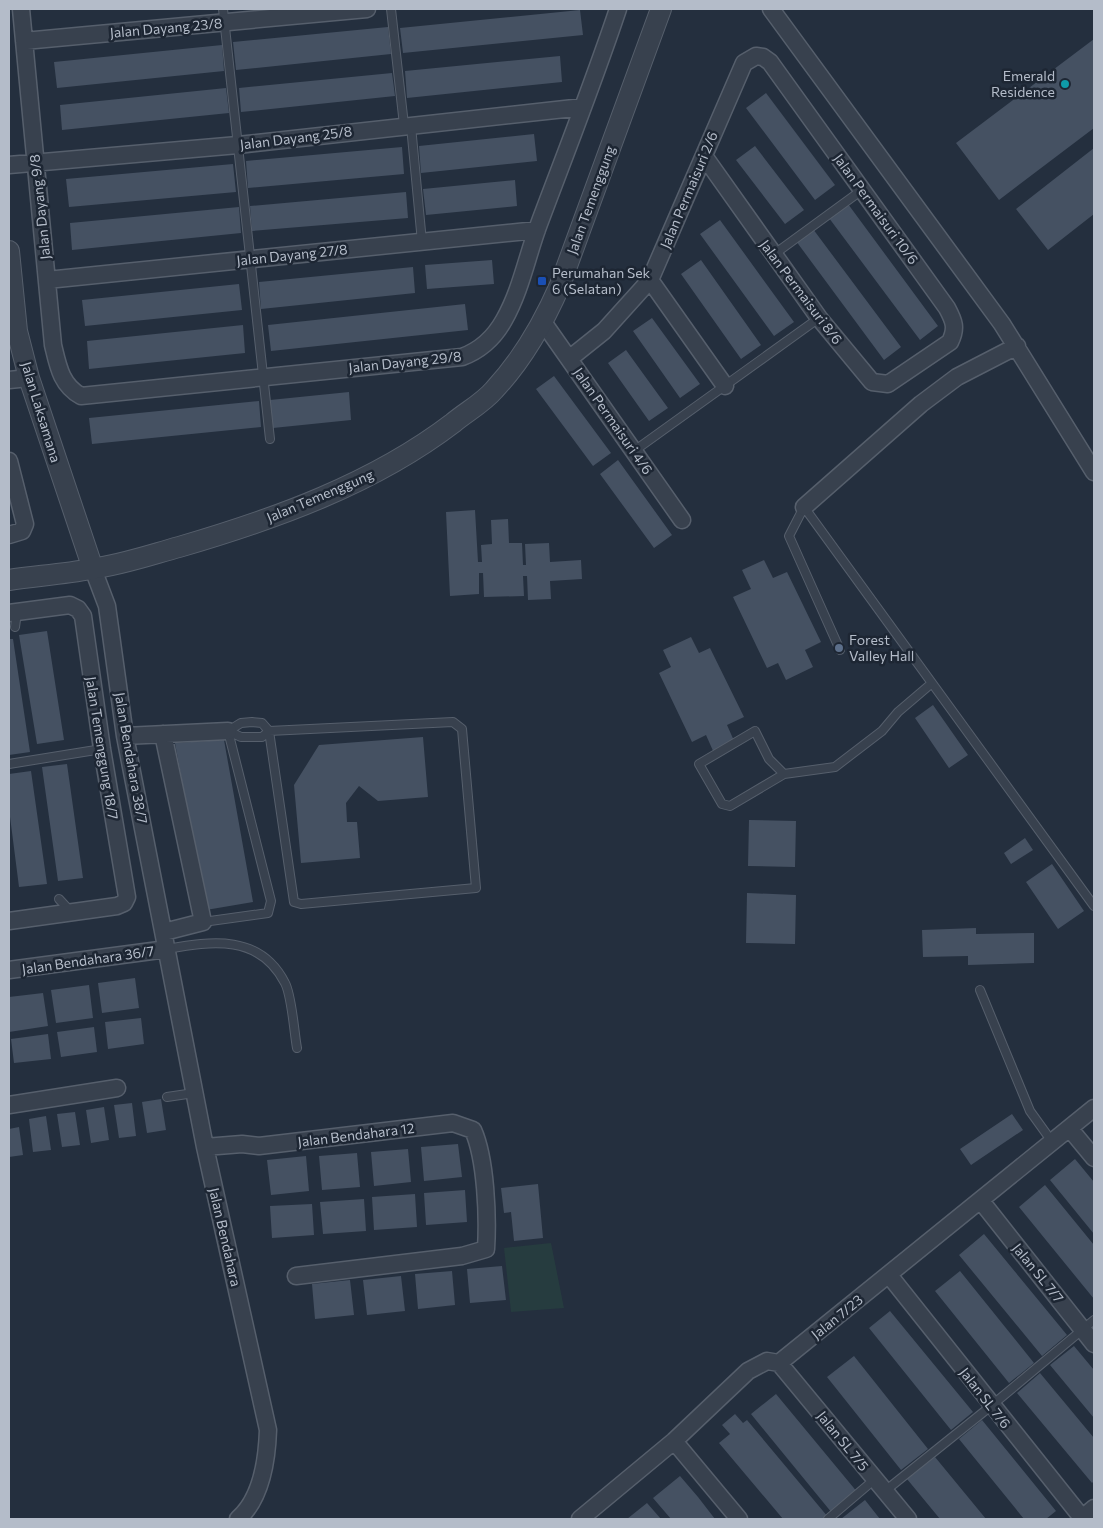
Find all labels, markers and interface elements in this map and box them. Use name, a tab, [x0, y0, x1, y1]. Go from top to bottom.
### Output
street label: Jalan Dayang 23/8	[109, 14, 223, 41]
place label: Emerald Residence	[991, 67, 1055, 100]
marker: Emerald Residence	[1059, 78, 1071, 90]
street label: Jalan Dayang 25/8	[239, 122, 353, 153]
street label: Jalan Permaisuri 2/6	[656, 129, 721, 251]
street label: Jalan Temenggung	[563, 143, 618, 257]
street label: Jalan Permaisuri 10/6	[830, 150, 922, 267]
street label: Jalan Dayang 9/8	[26, 154, 53, 261]
street label: Jalan Permaisuri 8/6	[757, 236, 846, 347]
street label: Jalan Dayang 27/8	[236, 240, 348, 269]
place label: Perumahan Sek 6 (Selatan)	[552, 264, 651, 297]
marker: Perumahan Sek 6 (Selatan)	[536, 275, 548, 287]
street label: Jalan Dayang 29/8	[348, 347, 462, 376]
street label: Jalan Laksamana	[18, 359, 65, 464]
street label: Jalan Permaisuri 4/6	[570, 364, 657, 477]
street label: Jalan Temenggung	[264, 465, 376, 526]
place label: Forest Valley Hall	[849, 631, 914, 664]
marker: Forest Valley Hall	[833, 642, 845, 654]
street label: Jalan Temenggung 18/7	[83, 675, 122, 821]
street label: Jalan Bendahara 38/7	[112, 691, 151, 825]
street label: Jalan Bendahara 36/7	[21, 942, 155, 977]
street label: Jalan Bendahara 12	[297, 1119, 415, 1150]
street label: Jalan Bendahara	[206, 1186, 245, 1288]
street label: Jalan SL 7/7	[1009, 1239, 1068, 1306]
street label: Jalan 7/23	[807, 1291, 866, 1343]
street label: Jalan SL 7/6	[956, 1364, 1014, 1432]
street label: Jalan SL 7/5	[814, 1407, 873, 1474]

